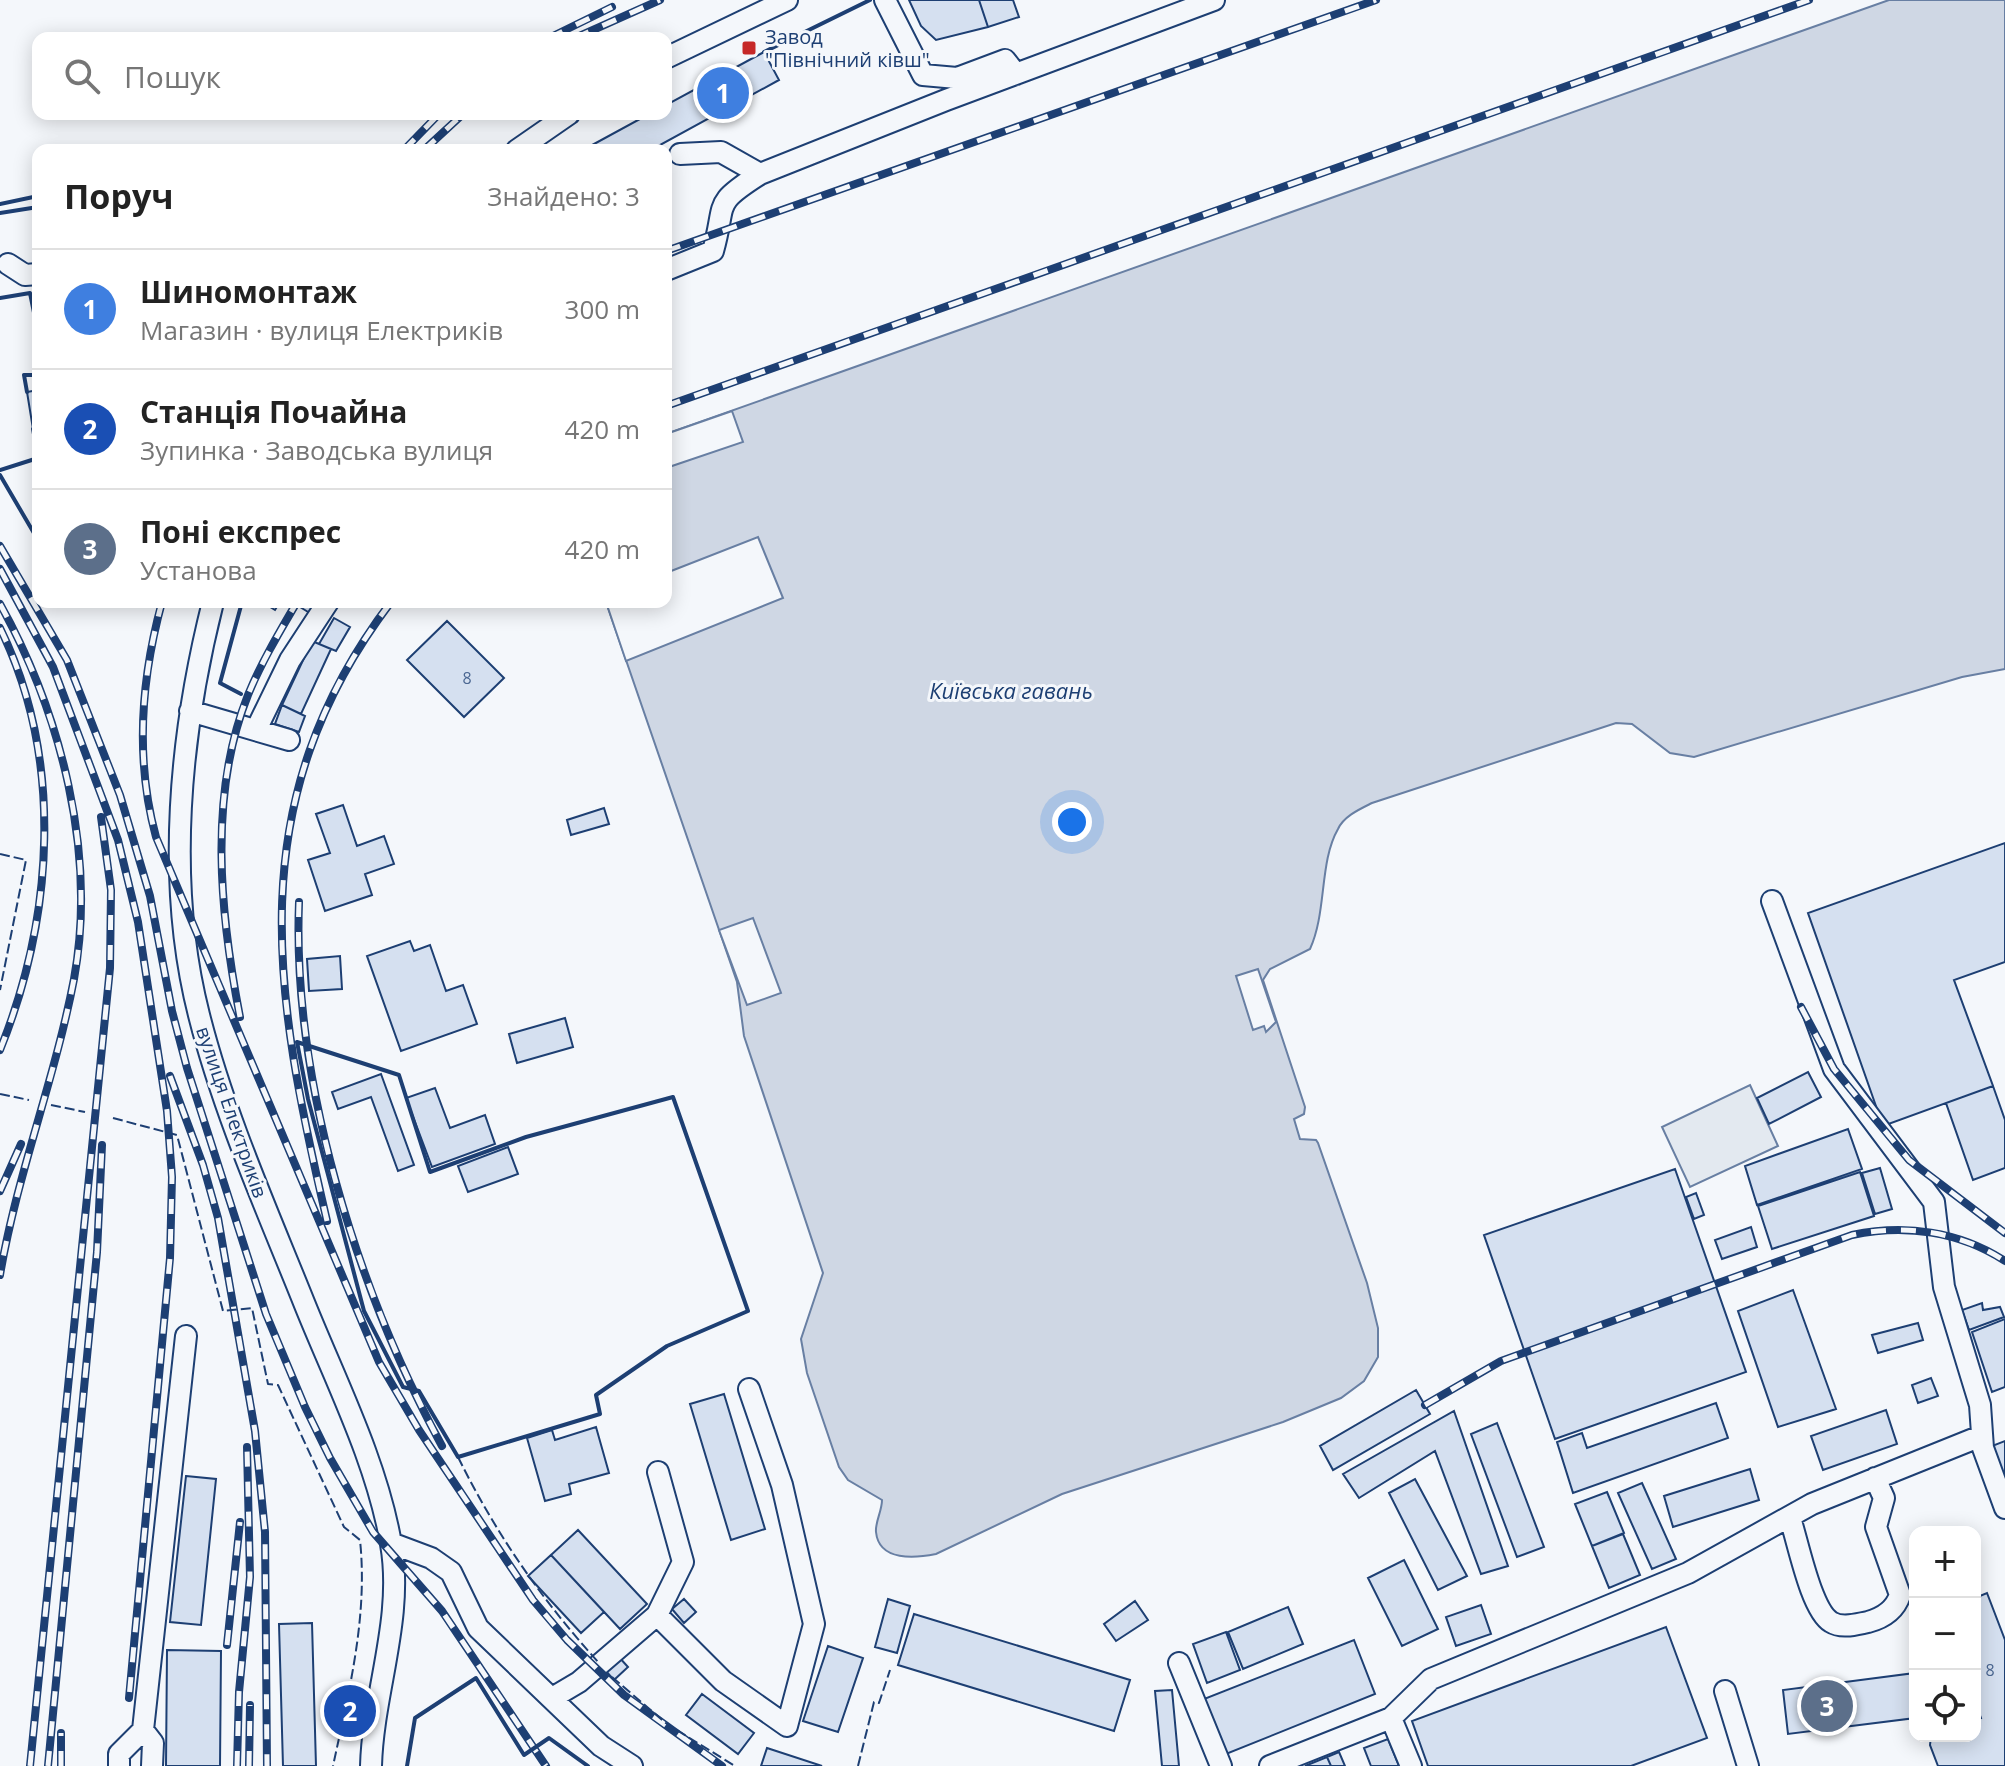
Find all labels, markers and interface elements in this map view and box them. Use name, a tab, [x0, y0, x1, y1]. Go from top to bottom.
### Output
place label: Завод "Північний кiвш"	[765, 23, 930, 73]
search box	[32, 32, 672, 120]
marker: Завод "Північний кiвш"	[740, 39, 758, 57]
icon: search	[60, 54, 104, 98]
text: Пошук	[124, 56, 221, 97]
pin: 1	[697, 63, 749, 123]
text: Поруч	[64, 173, 174, 219]
text: Знайдено: 3	[487, 178, 640, 214]
text: Шиномонтаж	[140, 271, 357, 312]
text: 1	[83, 291, 97, 327]
text: 300 m	[565, 291, 640, 327]
text: Магазин · вулиця Електриків	[140, 312, 503, 348]
text: Станція Почайна	[140, 391, 407, 432]
text: 2	[83, 411, 97, 447]
text: 420 m	[565, 411, 640, 447]
text: Зупинка · Заводська вулиця	[140, 432, 493, 468]
text: Поні експрес	[140, 511, 341, 552]
text: 3	[83, 531, 97, 567]
text: 420 m	[565, 531, 640, 567]
text: Установа	[140, 552, 257, 588]
house number: 8	[462, 667, 472, 689]
water label: Київська гавань	[929, 675, 1093, 705]
your location	[1052, 802, 1092, 842]
street label: вулиця Електриків	[190, 1023, 274, 1201]
map controls	[1909, 1526, 1981, 1742]
button: +	[1909, 1526, 1981, 1598]
button: −	[1909, 1598, 1981, 1670]
house number: 8	[1985, 1659, 1995, 1681]
button: locate	[1909, 1670, 1981, 1742]
pin: 3	[1801, 1676, 1853, 1736]
pin: 2	[324, 1681, 376, 1741]

